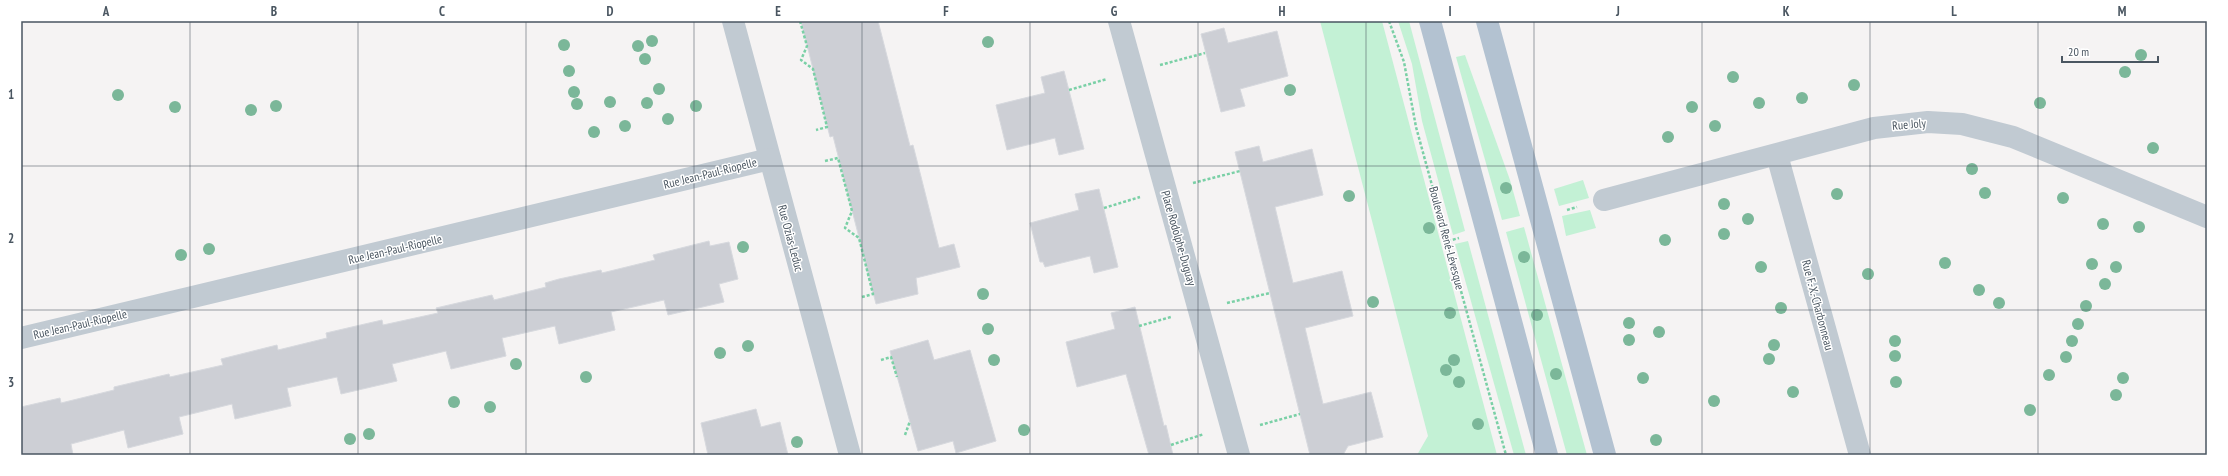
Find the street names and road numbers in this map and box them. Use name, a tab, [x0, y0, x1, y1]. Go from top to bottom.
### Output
street label: Rue Joly	[1891, 115, 1927, 133]
street label: Rue Jean-Paul-Riopelle	[662, 154, 758, 192]
street label: Boulevard René-Lévesque	[1426, 185, 1468, 291]
street label: Place Rodolphe-Duguay	[1158, 189, 1200, 288]
street label: Rue Ozias-Leduc	[775, 203, 807, 274]
street label: Rue Jean-Paul-Riopelle	[347, 231, 443, 267]
street label: Rue F.-X.-Charbonneau	[1799, 258, 1837, 352]
street label: Rue Jean-Paul-Riopelle	[32, 306, 128, 342]

